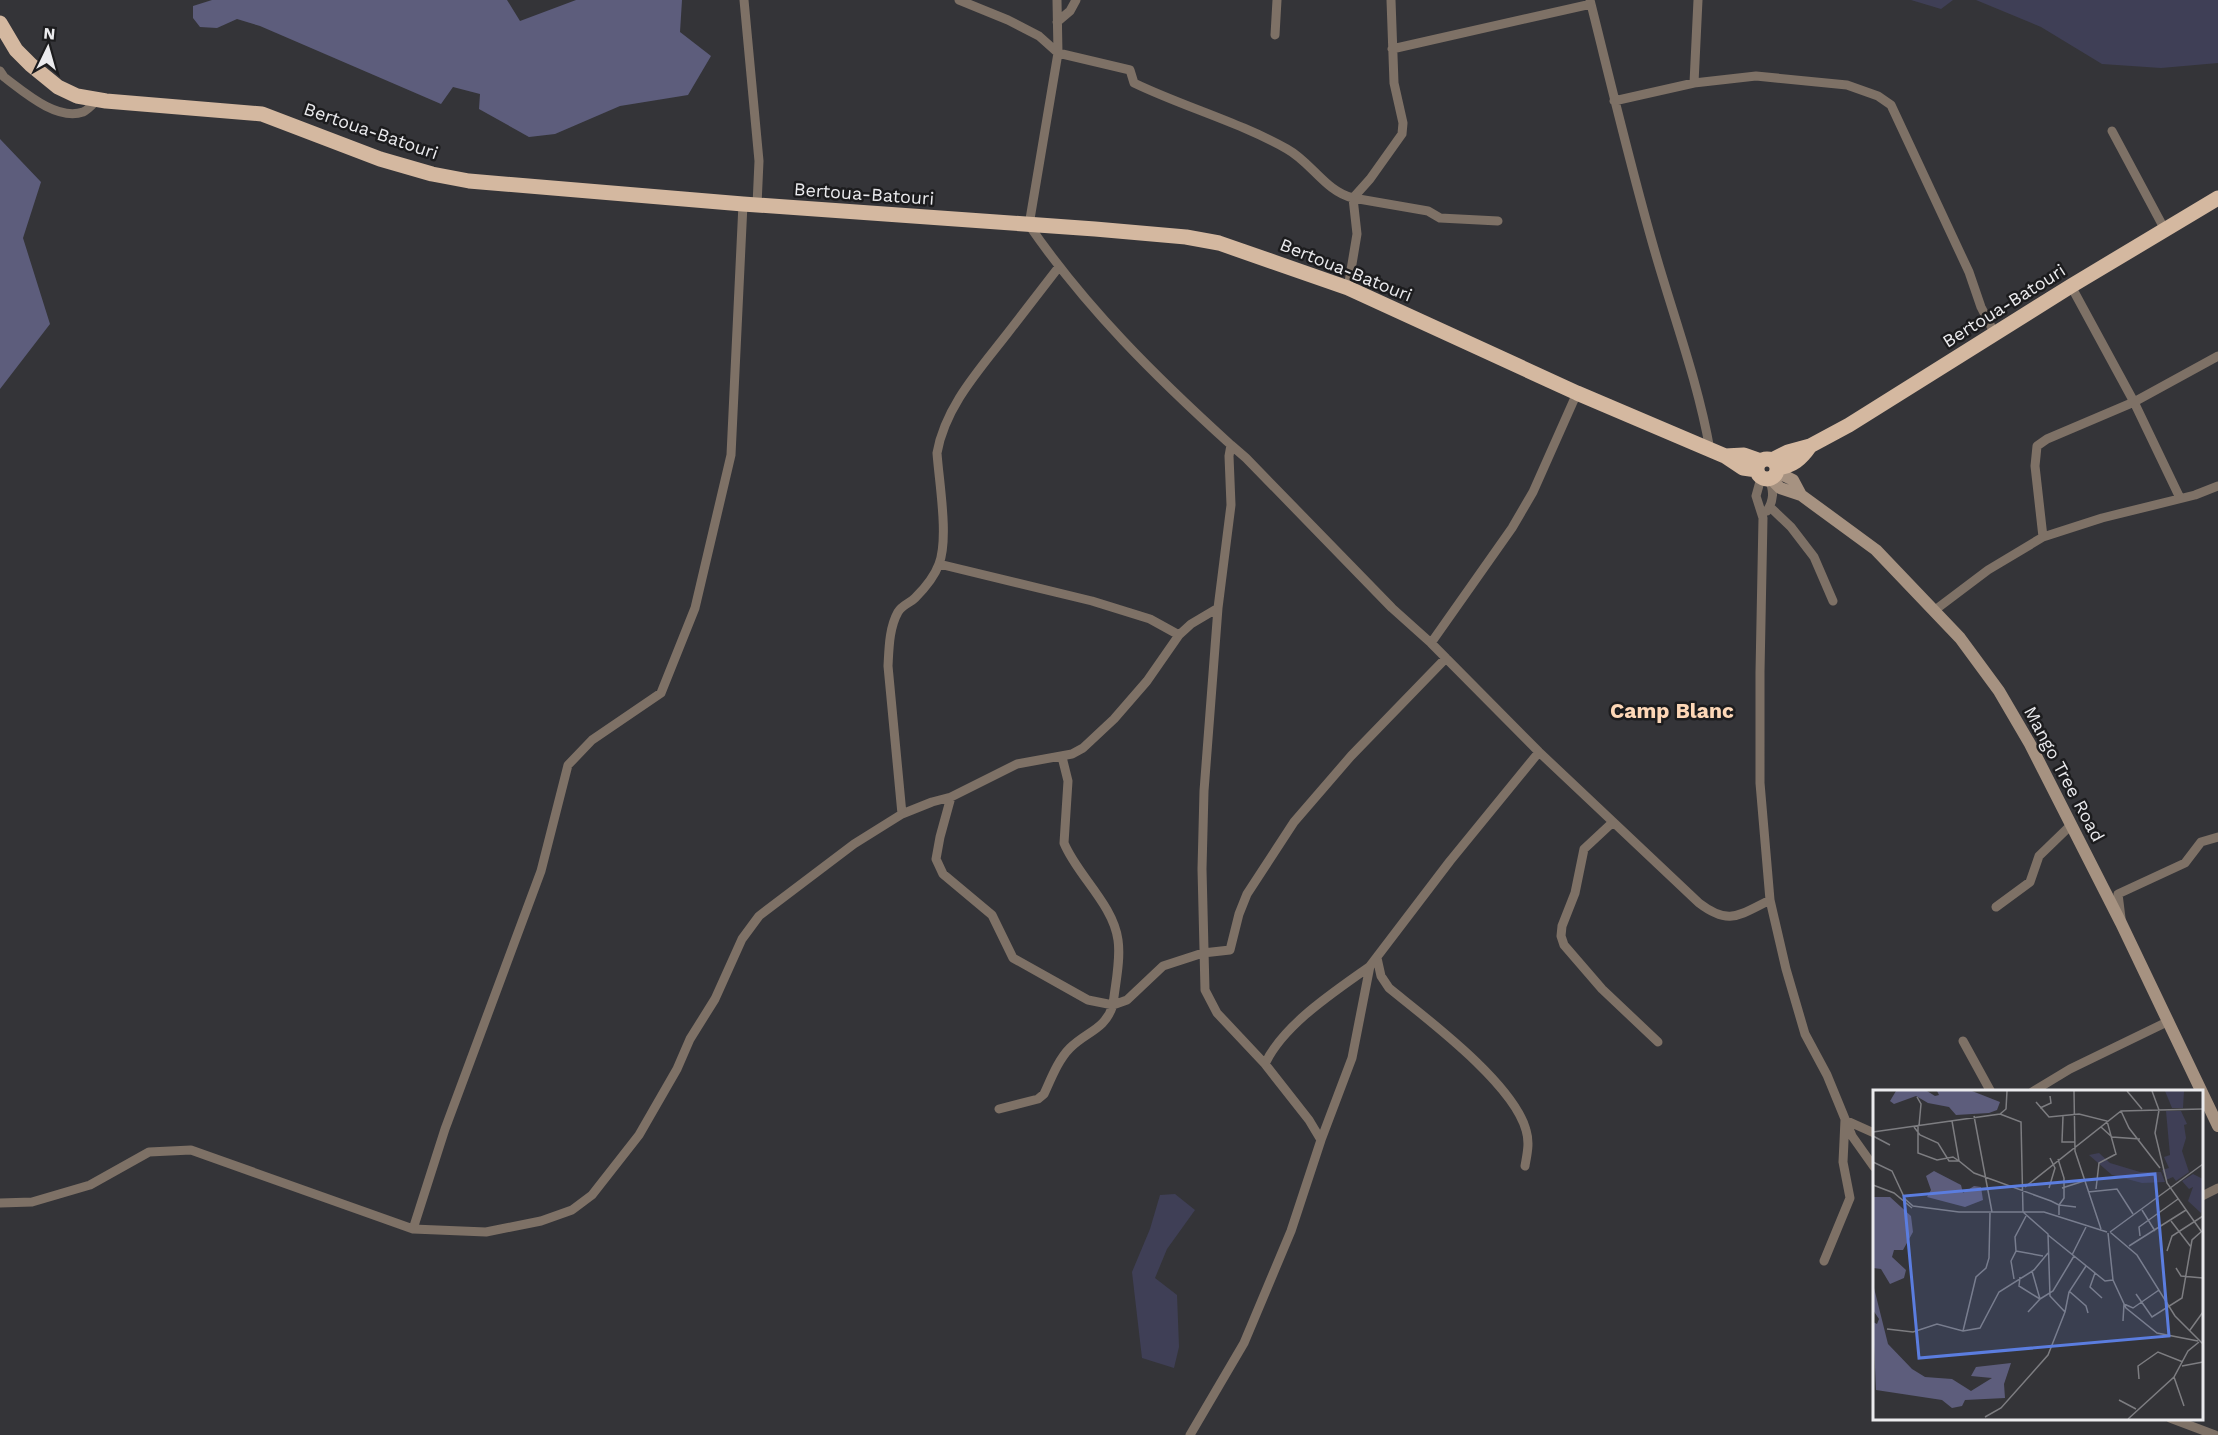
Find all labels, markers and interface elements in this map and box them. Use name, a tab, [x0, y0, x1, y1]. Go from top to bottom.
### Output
north arrow	[18, 18, 78, 78]
text: N	[43, 24, 56, 44]
street label: Bertoua-Batouri	[301, 98, 441, 163]
street label: Bertoua-Batouri	[793, 178, 935, 209]
street label: Bertoua-Batouri	[1277, 233, 1415, 306]
street label: Bertoua-Batouri	[1939, 259, 2069, 352]
district label: Camp Blanc	[1610, 698, 1734, 723]
street label: Mango Tree Road	[2020, 703, 2109, 845]
inset map	[1873, 1090, 2203, 1420]

